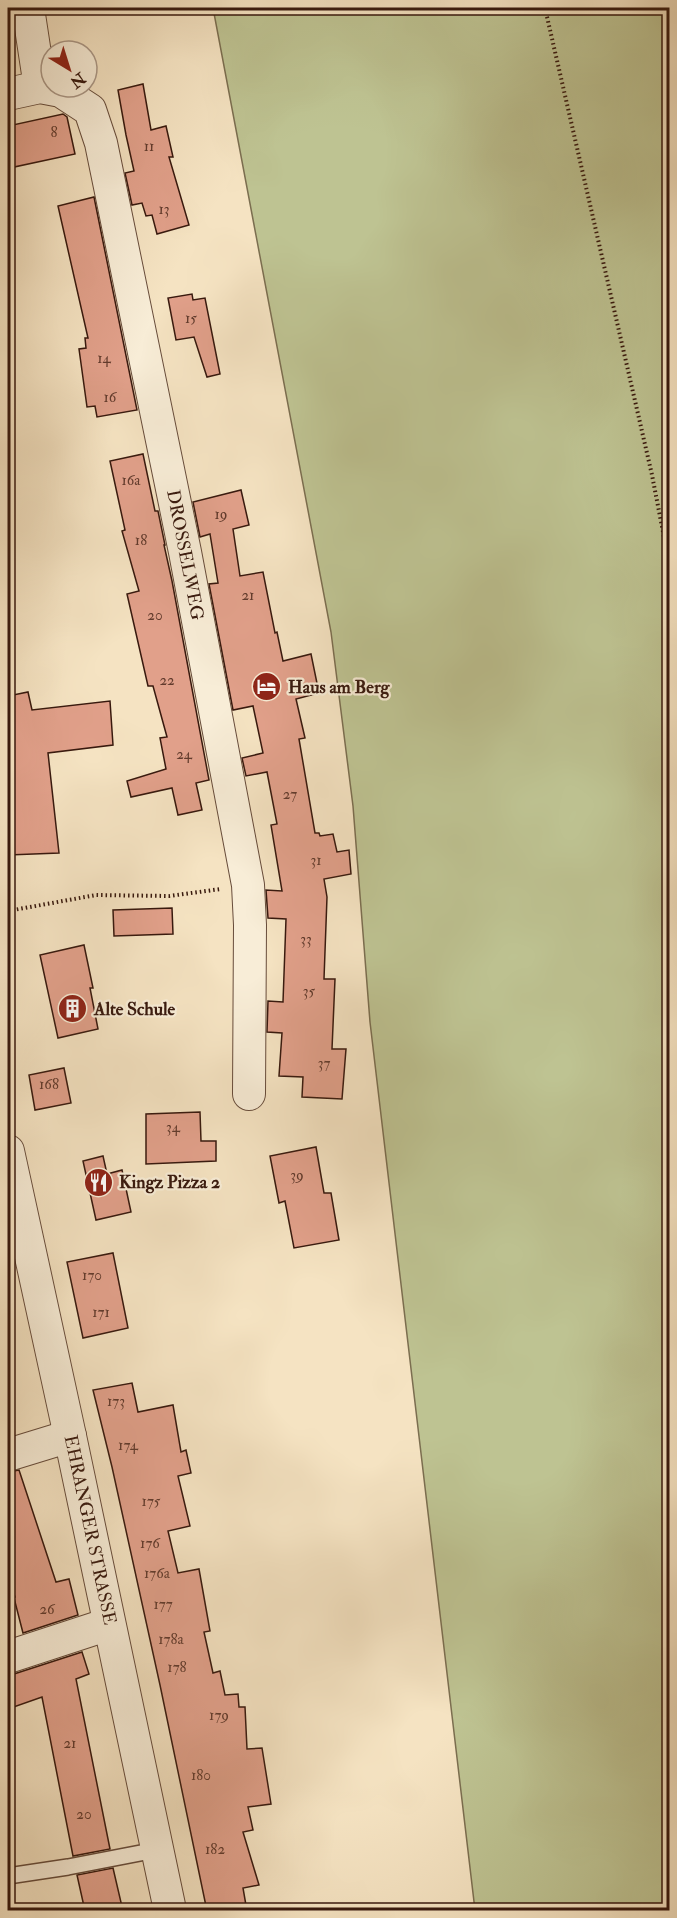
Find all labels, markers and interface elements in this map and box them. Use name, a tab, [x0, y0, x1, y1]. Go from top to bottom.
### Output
north arrow	[39, 39, 99, 99]
text: N	[65, 67, 90, 93]
house number: 8	[50, 123, 58, 142]
house number: 11	[144, 137, 154, 156]
house number: 13	[158, 200, 170, 219]
house number: 15	[185, 309, 197, 328]
house number: 14	[97, 349, 112, 368]
house number: 16	[104, 388, 118, 407]
house number: 16a	[121, 471, 141, 490]
street label: DROSSELWEG	[161, 488, 209, 622]
house number: 19	[215, 505, 227, 524]
house number: 18	[135, 531, 147, 550]
house number: 21	[242, 586, 254, 605]
house number: 20	[147, 606, 163, 625]
house number: 22	[159, 671, 175, 690]
hotel icon: Haus am Berg	[251, 671, 283, 703]
place label: Haus am Berg	[288, 676, 391, 699]
house number: 24	[176, 745, 193, 764]
house number: 27	[283, 785, 297, 804]
house number: 31	[310, 851, 322, 870]
house number: 33	[300, 930, 312, 949]
house number: 35	[303, 982, 316, 1001]
building icon: Alte Schule	[57, 993, 89, 1025]
place label: Alte Schule	[93, 998, 176, 1021]
house number: 37	[318, 1054, 330, 1073]
house number: 168	[39, 1075, 59, 1094]
house number: 34	[166, 1118, 181, 1137]
restaurant icon: Kingz Pizza 2	[82, 1166, 114, 1198]
house number: 39	[290, 1166, 304, 1185]
place label: Kingz Pizza 2	[119, 1171, 220, 1194]
house number: 170	[82, 1266, 102, 1285]
house number: 171	[92, 1303, 110, 1322]
house number: 173	[107, 1392, 125, 1411]
street label: EHRANGER STRASSE	[59, 1433, 121, 1627]
house number: 174	[118, 1436, 139, 1455]
house number: 175	[142, 1492, 161, 1511]
house number: 176	[140, 1534, 161, 1553]
house number: 176a	[144, 1564, 171, 1583]
house number: 177	[153, 1595, 173, 1614]
house number: 26	[39, 1600, 56, 1619]
house number: 178a	[158, 1630, 185, 1649]
house number: 178	[167, 1658, 187, 1677]
house number: 179	[209, 1706, 229, 1725]
house number: 21	[64, 1734, 76, 1753]
house number: 180	[191, 1766, 211, 1785]
house number: 20	[76, 1805, 92, 1824]
house number: 182	[205, 1840, 225, 1859]

